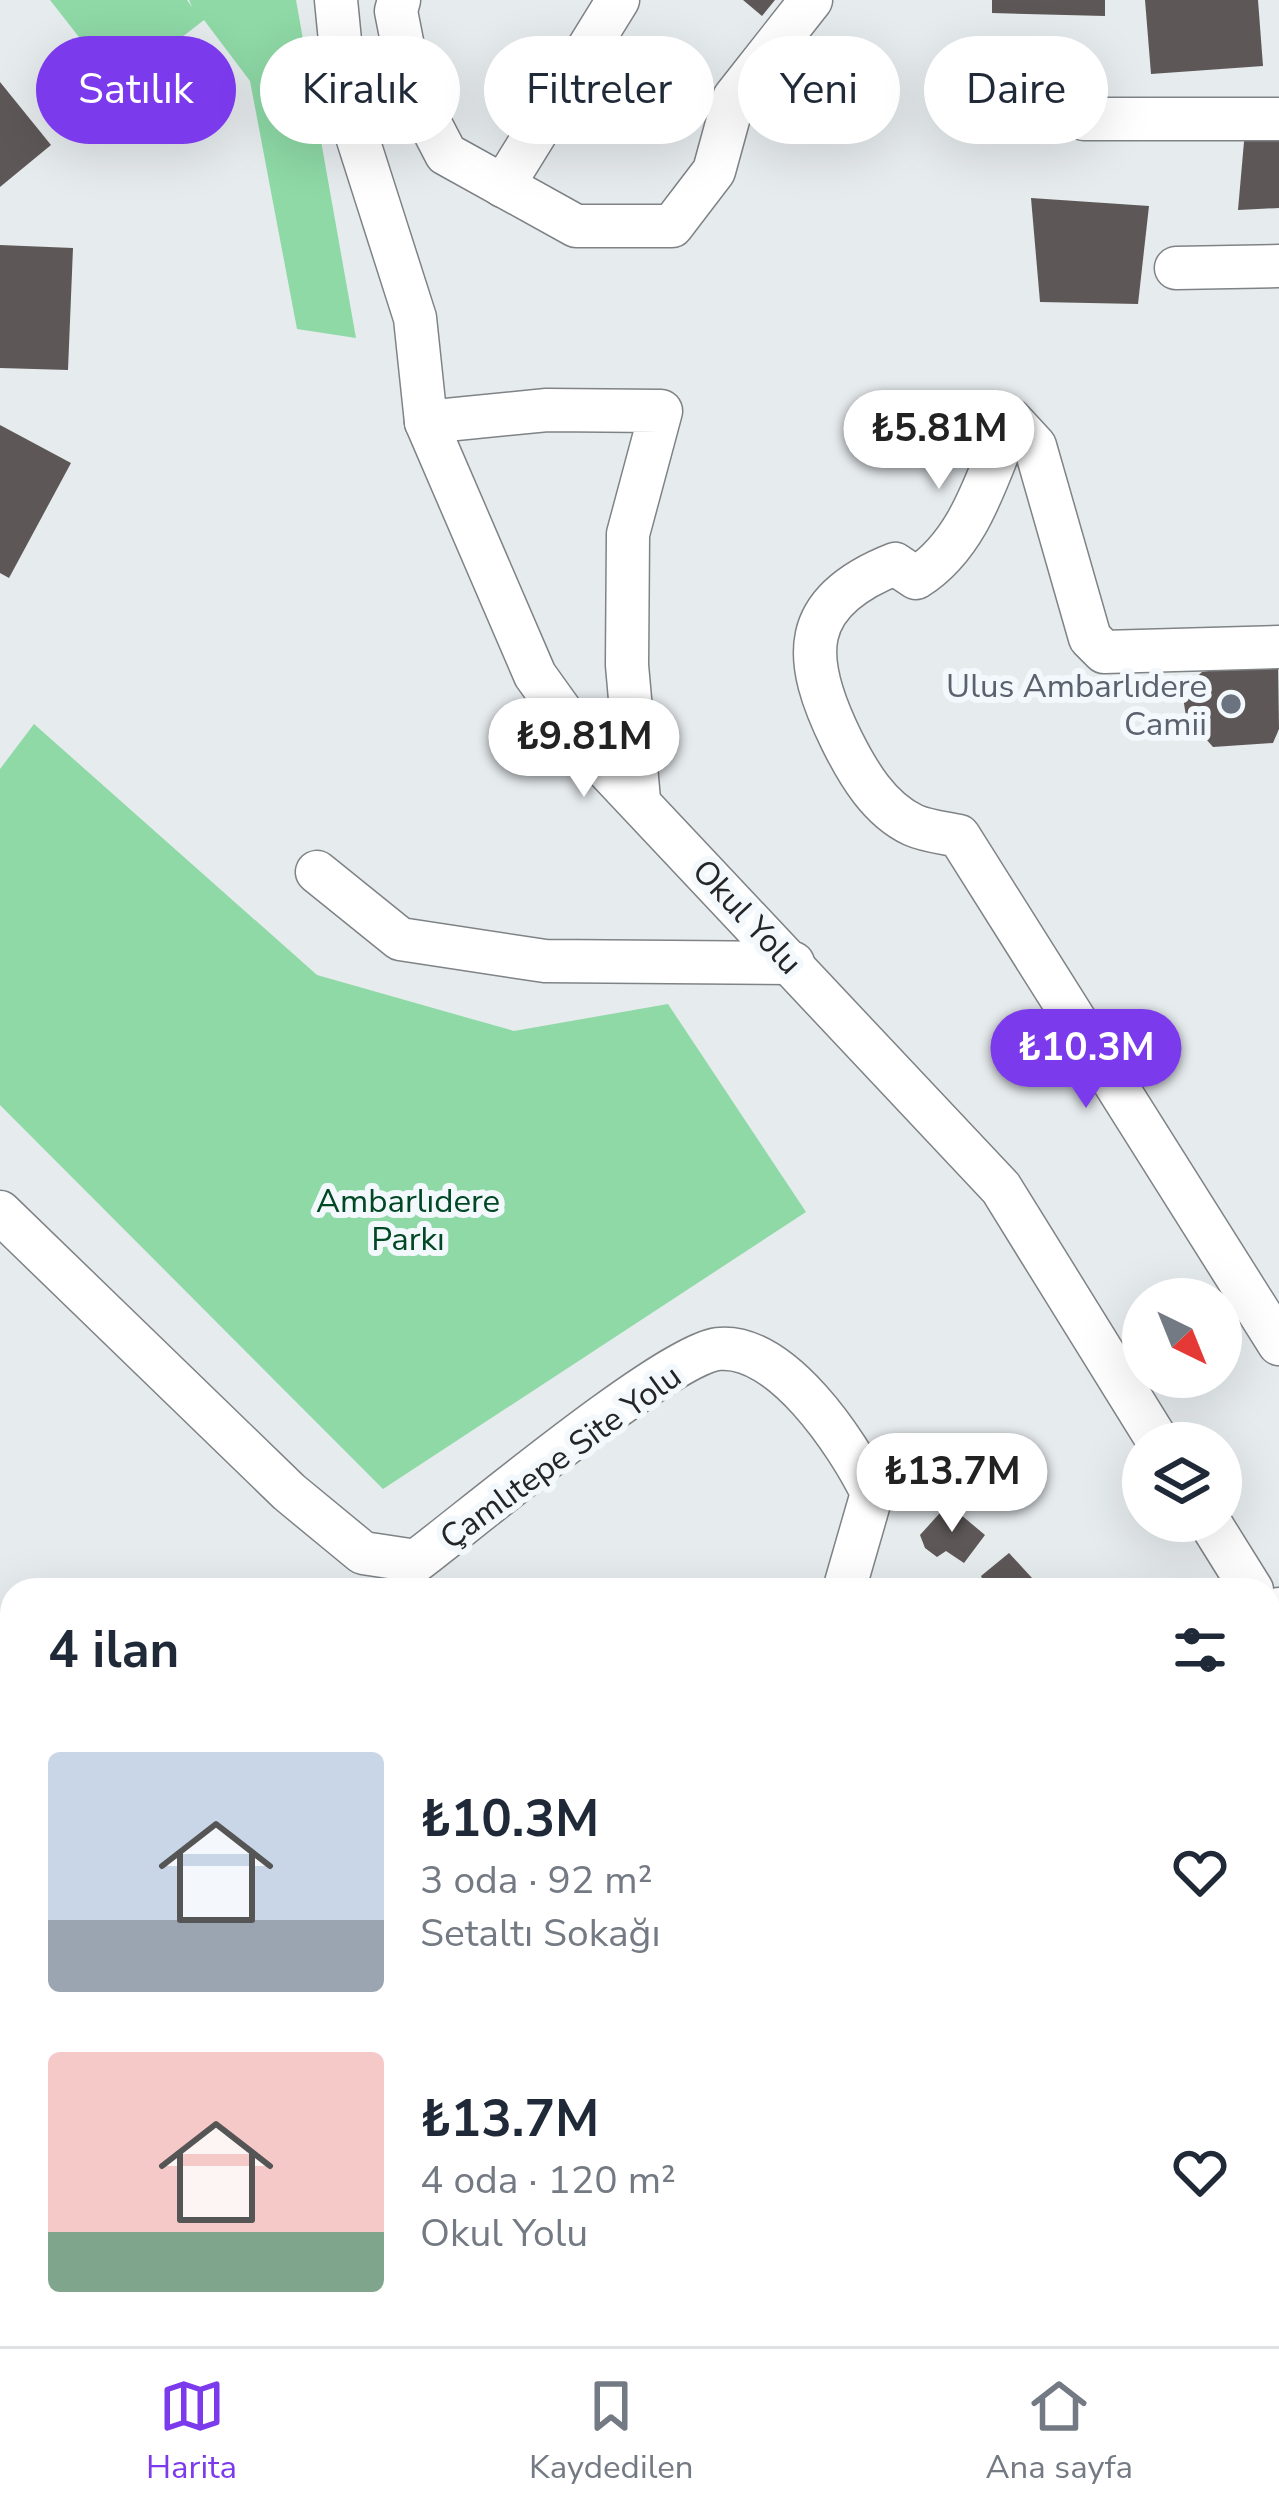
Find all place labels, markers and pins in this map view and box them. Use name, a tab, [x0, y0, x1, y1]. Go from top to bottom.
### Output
pin: ₺5.81M	[841, 390, 1037, 492]
place label: Ulus Ambarlıdere Camii	[946, 664, 1207, 747]
marker: Ulus Ambarlıdere Camii	[1218, 691, 1244, 717]
pin: ₺9.81M	[486, 698, 682, 800]
pin: ₺10.3M	[988, 1009, 1184, 1111]
pin: ₺13.7M	[854, 1433, 1050, 1535]

